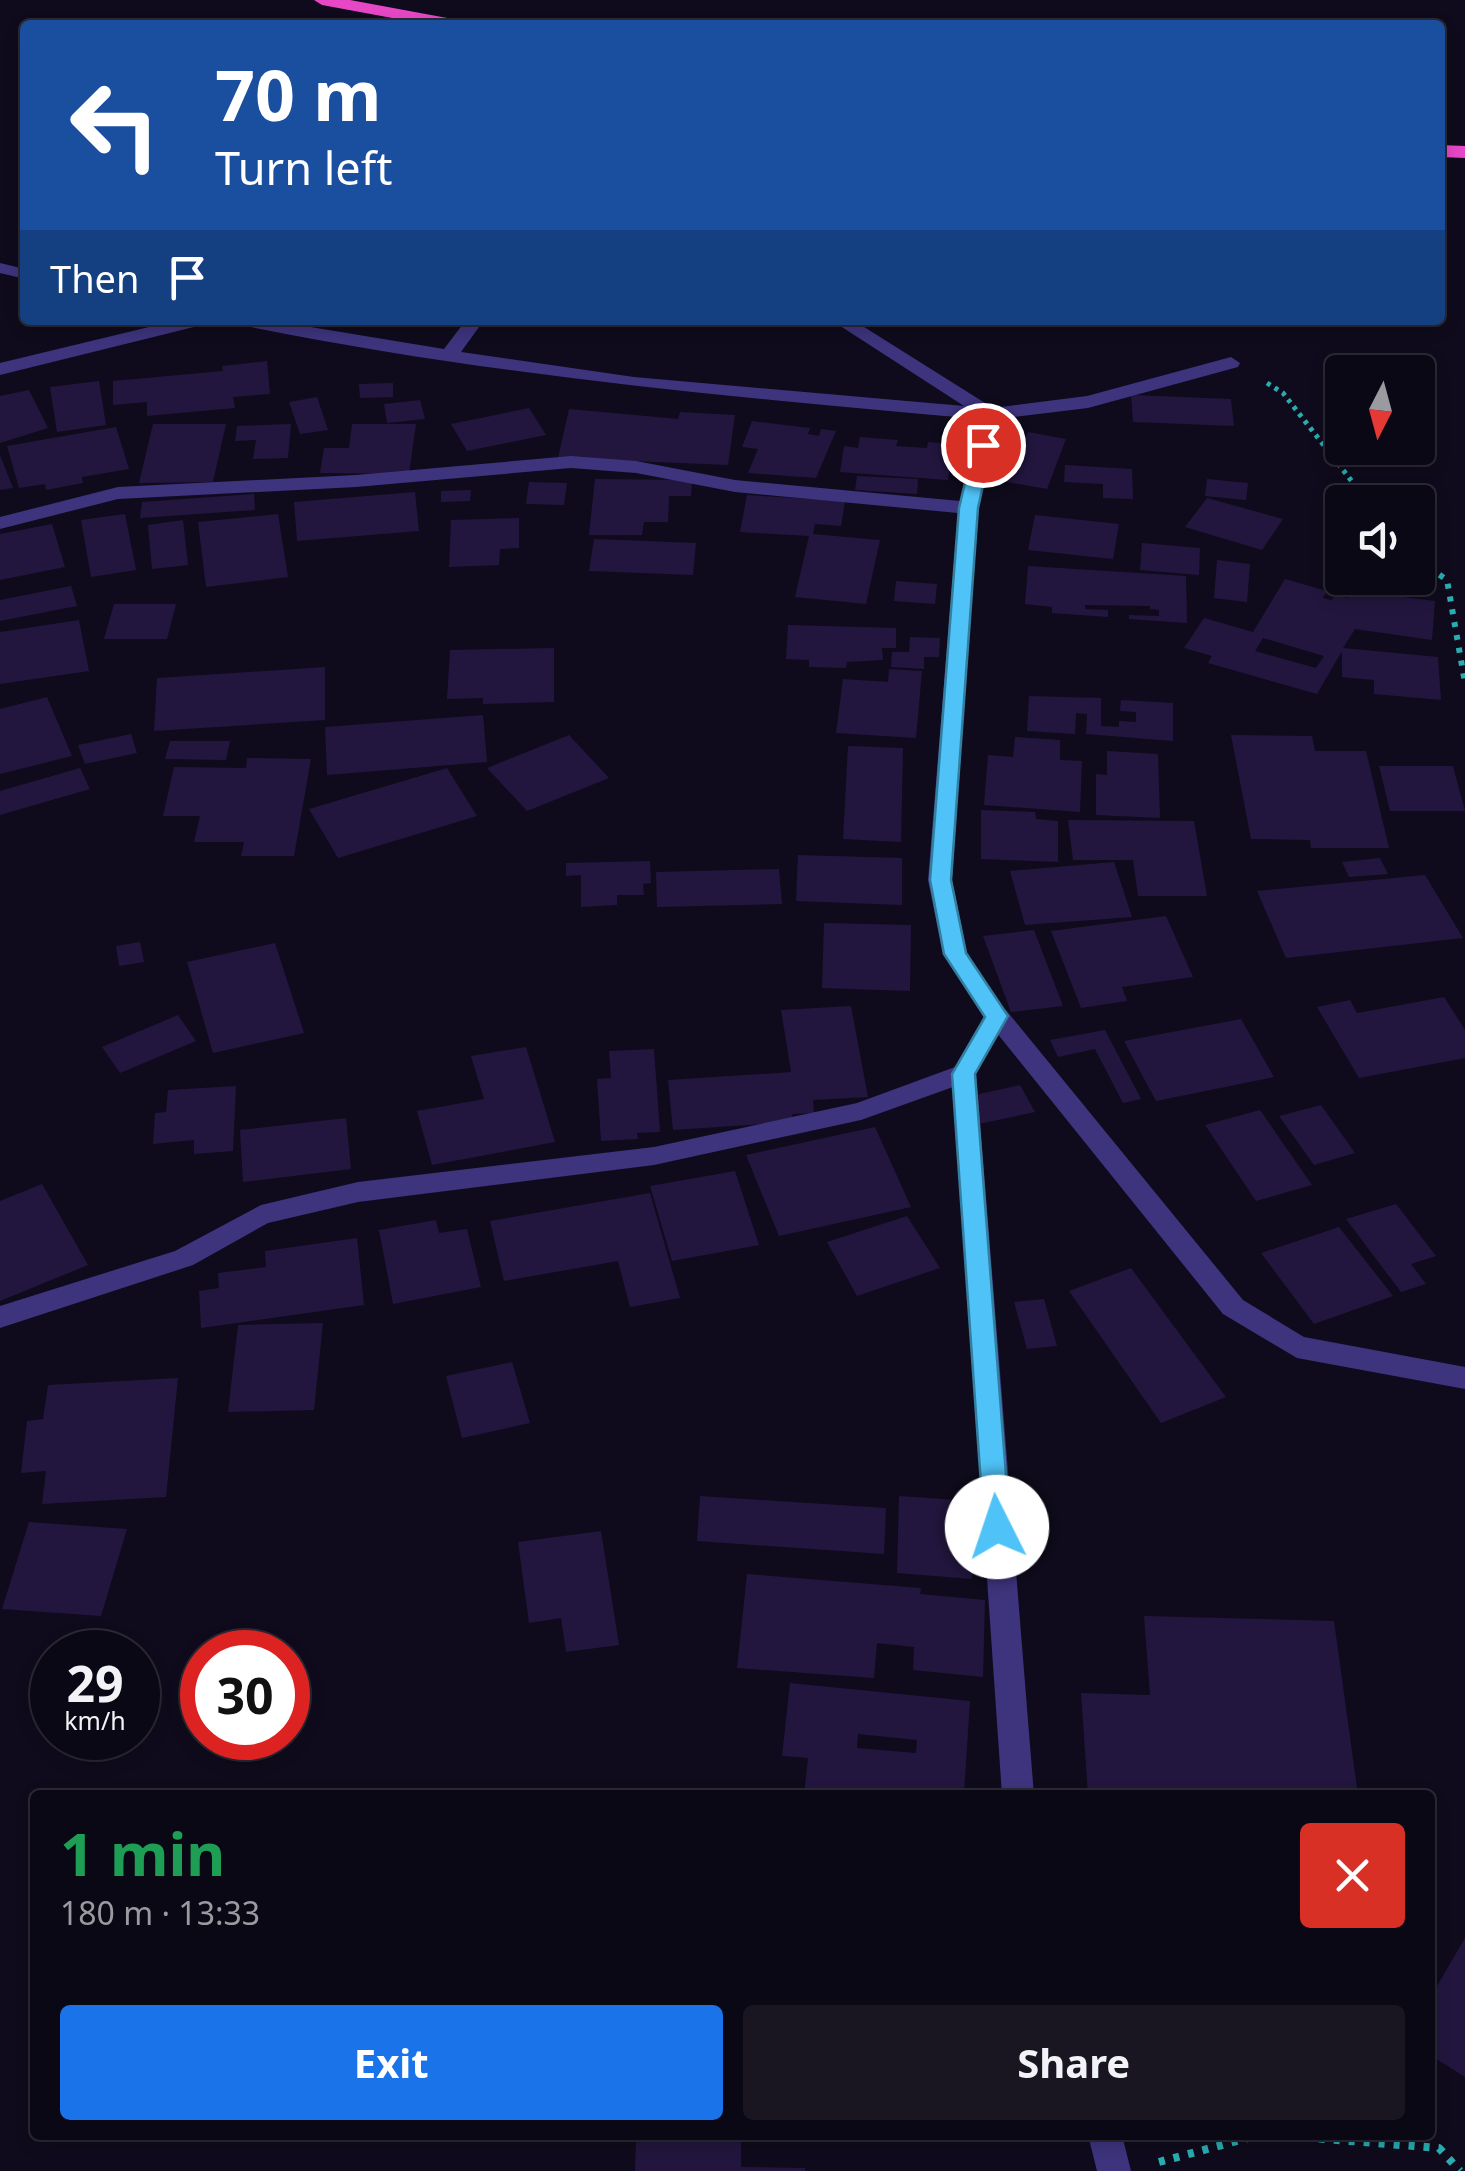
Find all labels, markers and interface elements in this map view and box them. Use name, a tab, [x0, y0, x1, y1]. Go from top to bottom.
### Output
text: 70 m	[215, 46, 382, 142]
icon: left	[50, 60, 180, 190]
text: Turn left	[215, 137, 392, 198]
icon: arrive	[160, 250, 215, 305]
text: Then	[50, 252, 140, 304]
north arrow	[1325, 355, 1435, 465]
map controls	[1325, 355, 1435, 595]
pin	[941, 403, 1026, 488]
icon: arrive	[956, 418, 1011, 473]
button: sound	[1325, 485, 1435, 595]
position arrow	[945, 1475, 1049, 1579]
speed limit sign: 30	[180, 1630, 310, 1760]
text: 29	[66, 1649, 124, 1717]
text: km/h	[64, 1703, 126, 1737]
text: 1 min	[60, 1812, 225, 1894]
button: close	[1300, 1823, 1405, 1928]
text: 180 m · 13:33	[60, 1891, 260, 1934]
button: Exit	[60, 2005, 723, 2120]
button: Share	[743, 2005, 1405, 2120]

